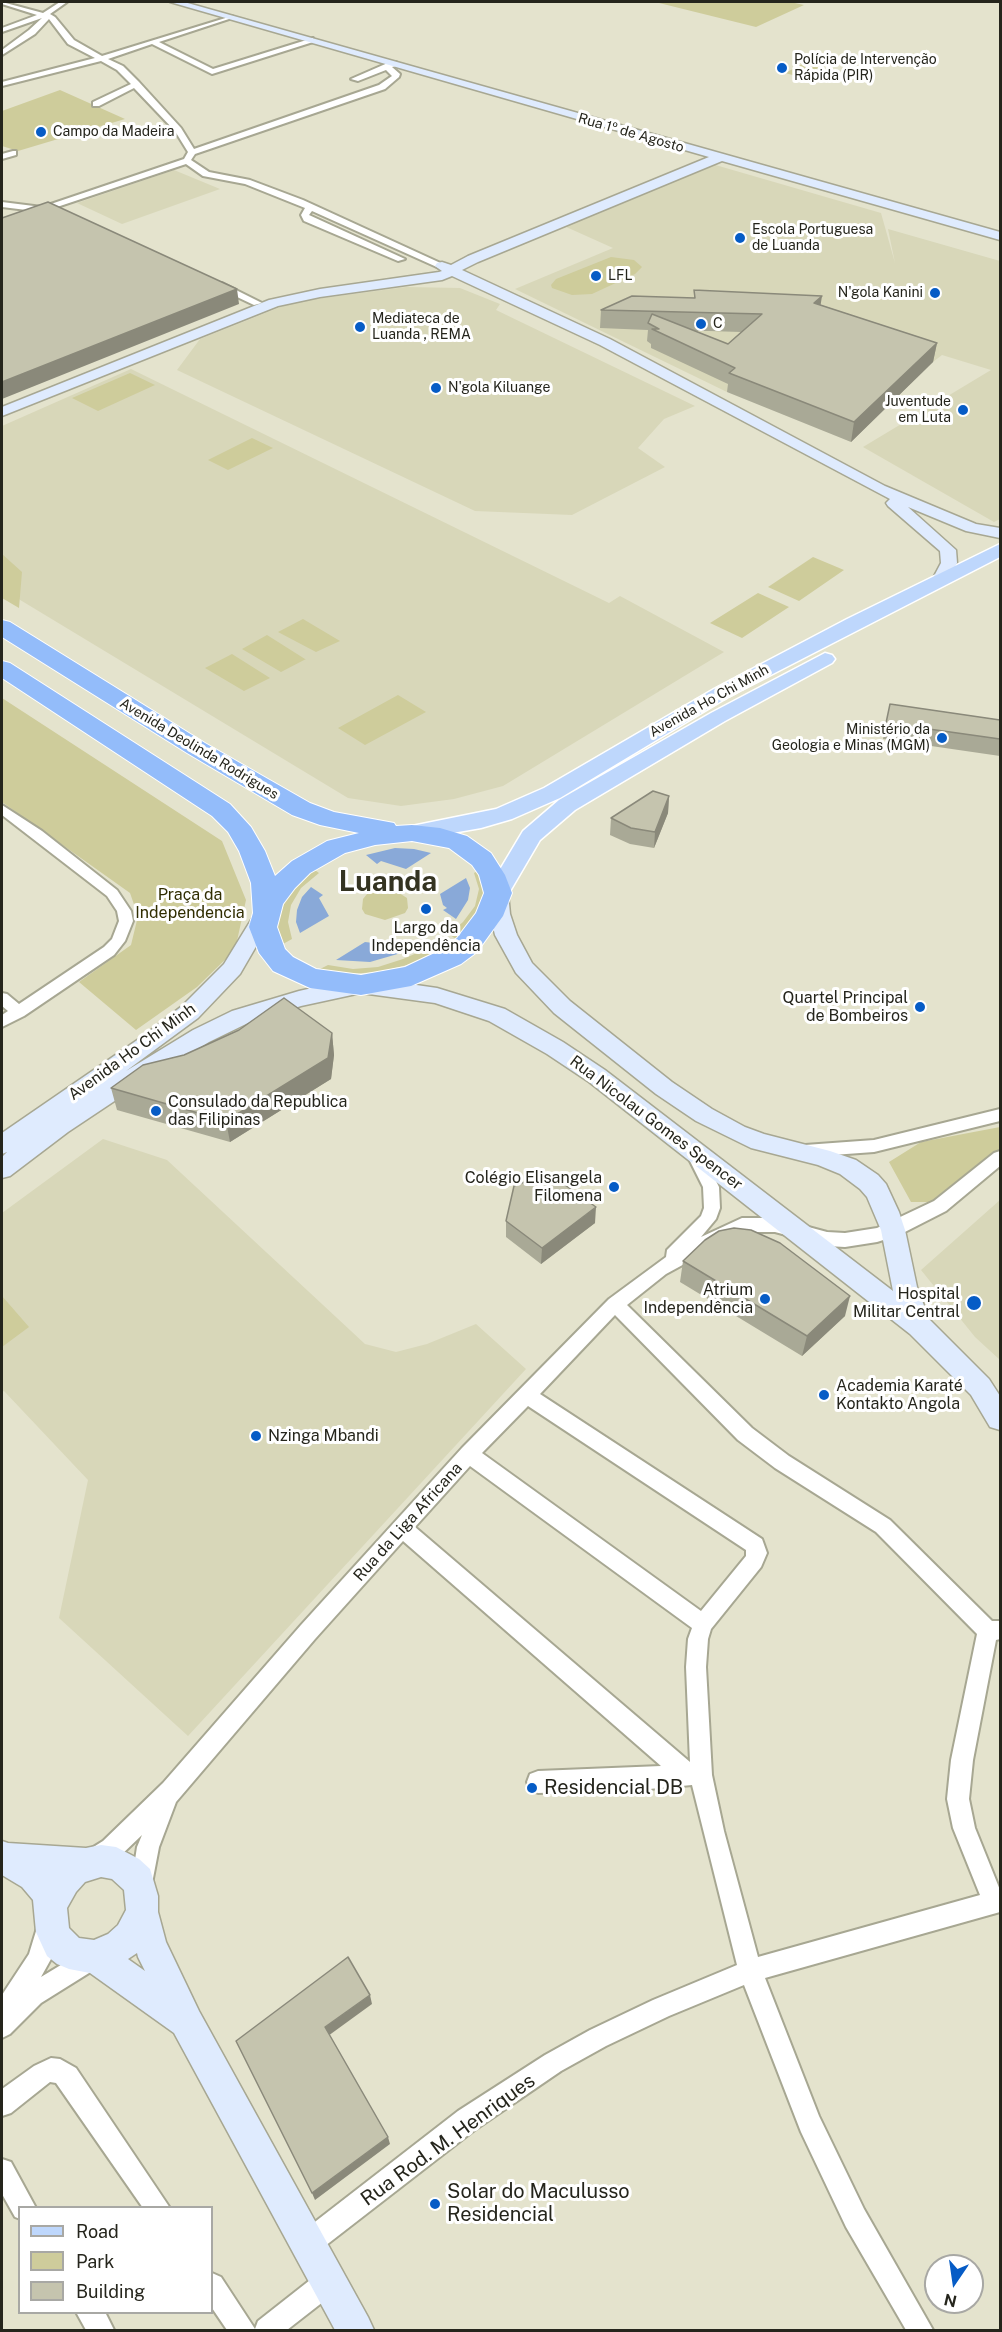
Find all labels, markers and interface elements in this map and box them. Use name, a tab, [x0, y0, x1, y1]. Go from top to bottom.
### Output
place label: Polícia de Intervenção Rápida (PIR)	[794, 52, 937, 84]
marker: Polícia de Intervenção Rápida (PIR)	[775, 61, 789, 75]
street label: Rua 1º de Agosto	[576, 110, 686, 156]
place label: Campo da Madeira	[53, 124, 174, 140]
marker: Campo da Madeira	[34, 125, 48, 139]
place label: Escola Portuguesa de Luanda	[752, 222, 873, 255]
marker: Escola Portuguesa de Luanda	[733, 231, 747, 245]
place label: LFL	[608, 268, 632, 284]
marker: LFL	[589, 269, 603, 283]
place label: N'gola Kanini	[838, 285, 923, 301]
marker: N'gola Kanini	[928, 286, 942, 300]
place label: Mediateca de Luanda , REMA	[372, 311, 471, 344]
place label: C	[713, 316, 723, 332]
marker: C	[694, 317, 708, 331]
marker: Mediateca de Luanda , REMA	[353, 320, 367, 334]
place label: N'gola Kiluange	[448, 380, 550, 396]
marker: N'gola Kiluange	[429, 381, 443, 395]
place label: Juventude em Luta	[885, 394, 951, 426]
marker: Juventude em Luta	[956, 403, 970, 417]
street label: Avenida Ho Chi Minh	[646, 661, 772, 741]
street label: Avenida Deolinda Rodrigues	[117, 695, 281, 803]
place label: Ministério da Geologia e Minas (MGM)	[772, 722, 930, 754]
marker: Ministério da Geologia e Minas (MGM)	[935, 731, 949, 745]
district label: Luanda	[339, 865, 437, 899]
park label: Praça da Independencia	[135, 885, 245, 923]
marker: Largo da Independência	[419, 902, 433, 916]
place label: Largo da Independência	[371, 918, 481, 956]
place label: Quartel Principal de Bombeiros	[783, 988, 908, 1026]
street label: Avenida Ho Chi Minh	[65, 999, 199, 1105]
marker: Quartel Principal de Bombeiros	[913, 1000, 927, 1014]
street label: Rua Nicolau Gomes Spencer	[566, 1052, 746, 1194]
place label: Consulado da Republica das Filipinas	[168, 1092, 347, 1130]
marker: Consulado da Republica das Filipinas	[149, 1104, 163, 1118]
place label: Colégio Elisangela Filomena	[465, 1168, 602, 1206]
marker: Colégio Elisangela Filomena	[607, 1180, 621, 1194]
place label: Atrium Independência	[644, 1280, 753, 1318]
place label: Hospital Militar Central	[853, 1284, 960, 1322]
marker: Atrium Independência	[758, 1292, 772, 1306]
marker: Hospital Militar Central	[965, 1294, 983, 1312]
place label: Academia Karaté Kontakto Angola	[836, 1376, 963, 1414]
marker: Academia Karaté Kontakto Angola	[817, 1388, 831, 1402]
place label: Nzinga Mbandi	[268, 1426, 379, 1446]
marker: Nzinga Mbandi	[249, 1429, 263, 1443]
street label: Rua da Liga Africana	[350, 1459, 466, 1585]
place label: Residencial DB	[544, 1776, 683, 1800]
marker: Residencial DB	[525, 1781, 539, 1795]
street label: Rua Rod. M. Henriques	[356, 2069, 540, 2211]
place label: Solar do Maculusso Residencial	[447, 2180, 630, 2227]
marker: Solar do Maculusso Residencial	[428, 2197, 442, 2211]
legend	[18, 2206, 213, 2314]
text: Road	[76, 2221, 119, 2242]
text: Park	[76, 2251, 114, 2272]
north arrow	[924, 2254, 984, 2314]
text: Building	[76, 2281, 145, 2302]
text: N	[942, 2289, 959, 2311]

